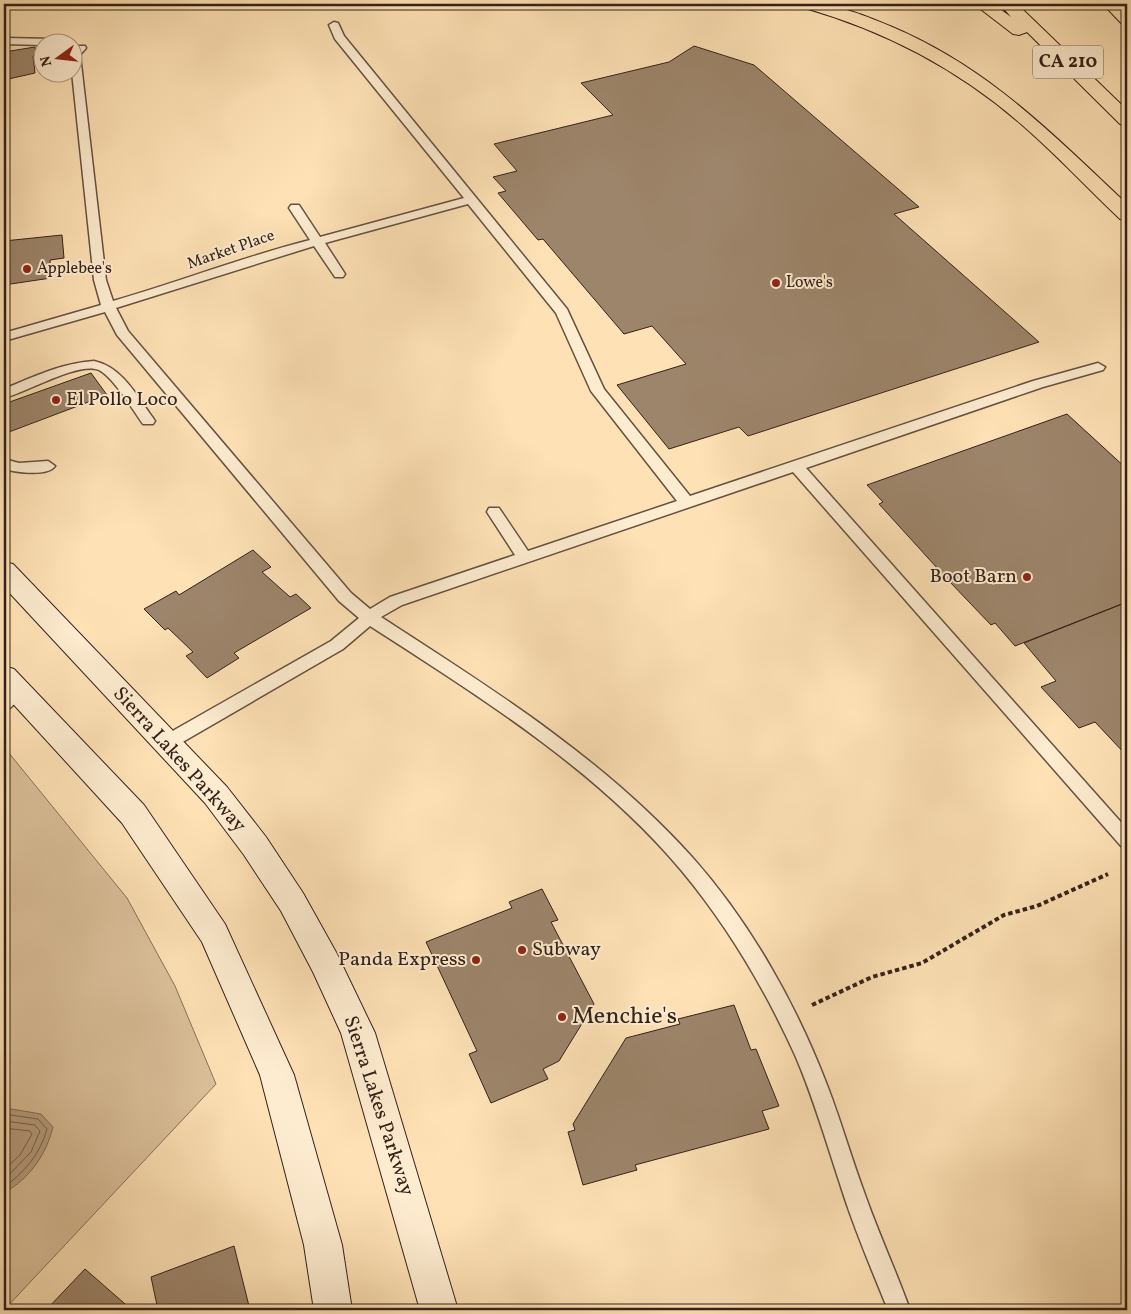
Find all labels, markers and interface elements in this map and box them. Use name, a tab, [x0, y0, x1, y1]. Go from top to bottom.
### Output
north arrow	[32, 32, 82, 82]
road number: CA 210	[1033, 46, 1103, 78]
text: N	[36, 54, 57, 68]
street label: Market Place	[184, 225, 278, 275]
place label: Applebee's	[37, 258, 112, 280]
marker: Applebee's	[21, 263, 33, 275]
place label: Lowe's	[786, 272, 833, 294]
marker: Lowe's	[770, 277, 782, 289]
place label: El Pollo Loco	[66, 386, 178, 414]
marker: El Pollo Loco	[50, 394, 62, 406]
place label: Boot Barn	[930, 563, 1017, 591]
marker: Boot Barn	[1021, 571, 1033, 583]
street label: Sierra Lakes Parkway	[106, 681, 252, 839]
place label: Subway	[532, 936, 601, 964]
marker: Subway	[516, 944, 528, 956]
place label: Panda Express	[338, 946, 466, 974]
marker: Panda Express	[470, 954, 482, 966]
place label: Menchie's	[572, 1000, 677, 1034]
marker: Menchie's	[556, 1011, 568, 1023]
street label: Sierra Lakes Parkway	[336, 1012, 420, 1200]

